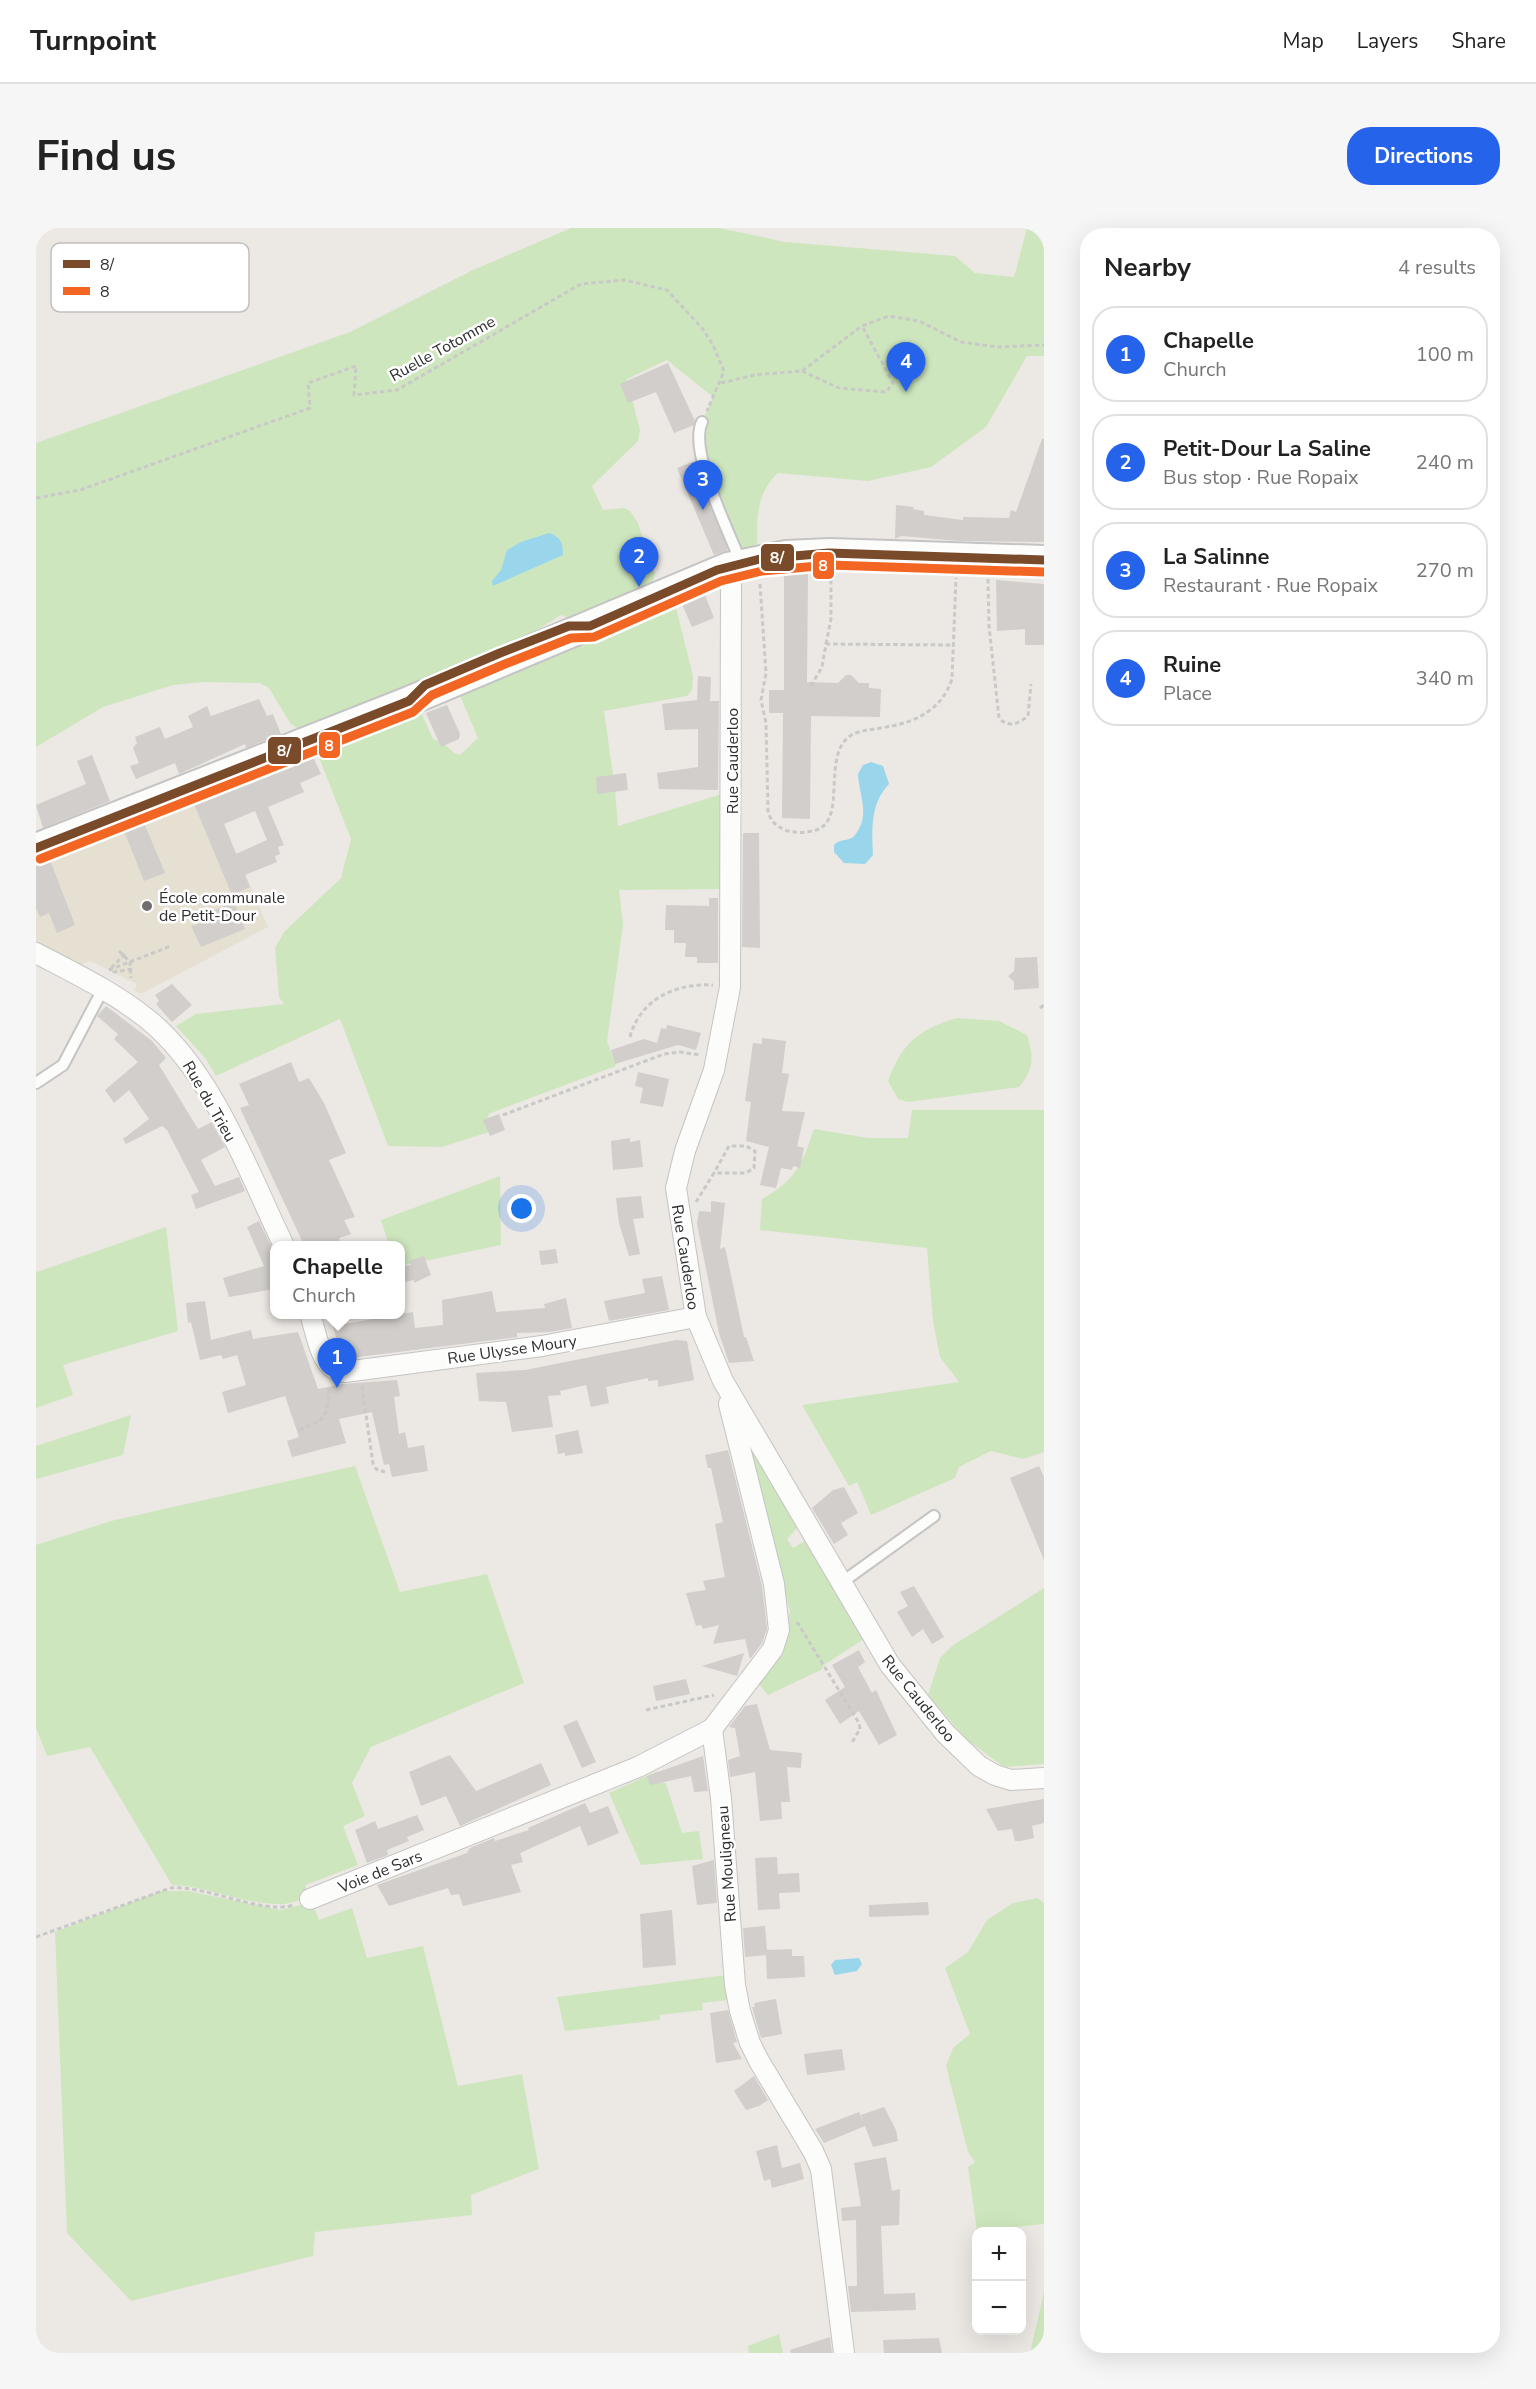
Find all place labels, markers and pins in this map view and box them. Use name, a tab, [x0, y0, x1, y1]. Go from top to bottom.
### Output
pin: 4	[886, 342, 926, 392]
pin: 3	[684, 460, 722, 510]
pin: 2	[620, 538, 658, 587]
place label: École communale de Petit-Dour	[159, 887, 285, 927]
marker: École communale de Petit-Dour	[140, 899, 154, 913]
pin: 1	[318, 1338, 356, 1388]

